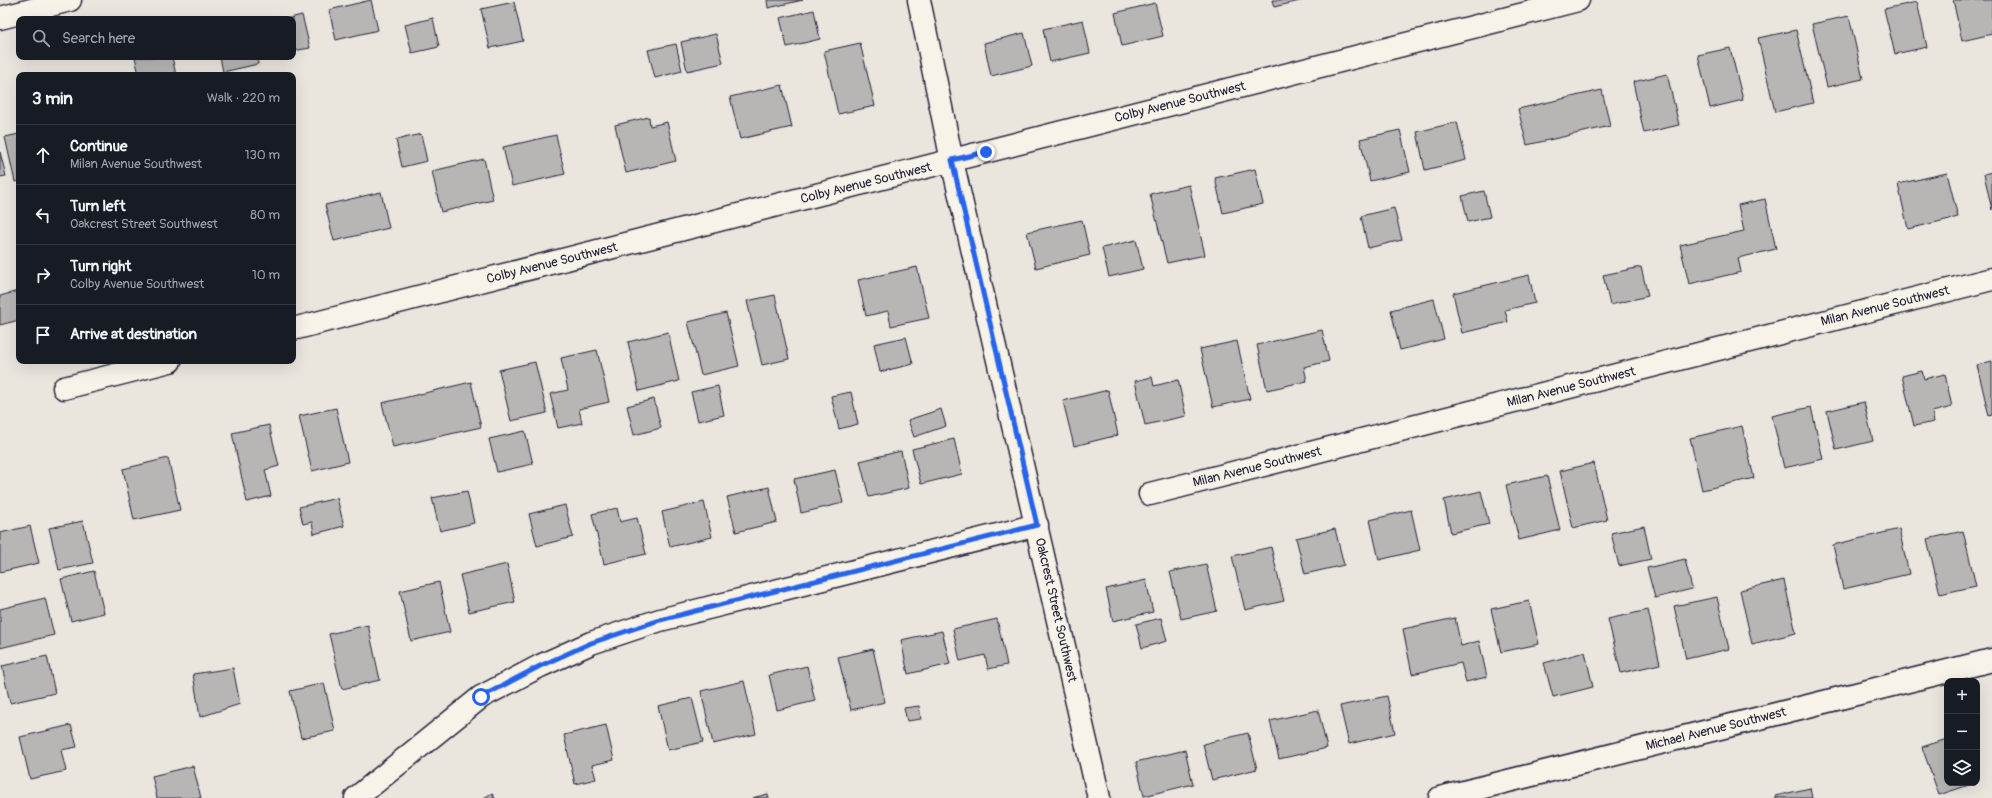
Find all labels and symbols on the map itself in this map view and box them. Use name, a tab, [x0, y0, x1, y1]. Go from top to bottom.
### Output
street label: Colby Avenue Southwest	[1113, 78, 1248, 126]
route end	[977, 143, 995, 161]
street label: Colby Avenue Southwest	[799, 159, 934, 207]
street label: Colby Avenue Southwest	[485, 239, 620, 287]
street label: Milan Avenue Southwest	[1819, 282, 1952, 330]
street label: Milan Avenue Southwest	[1505, 363, 1638, 411]
street label: Milan Avenue Southwest	[1191, 443, 1324, 491]
street label: Oakcrest Street Southwest	[1032, 536, 1081, 685]
route start	[472, 688, 490, 706]
street label: Michael Avenue Southwest	[1644, 704, 1789, 754]

